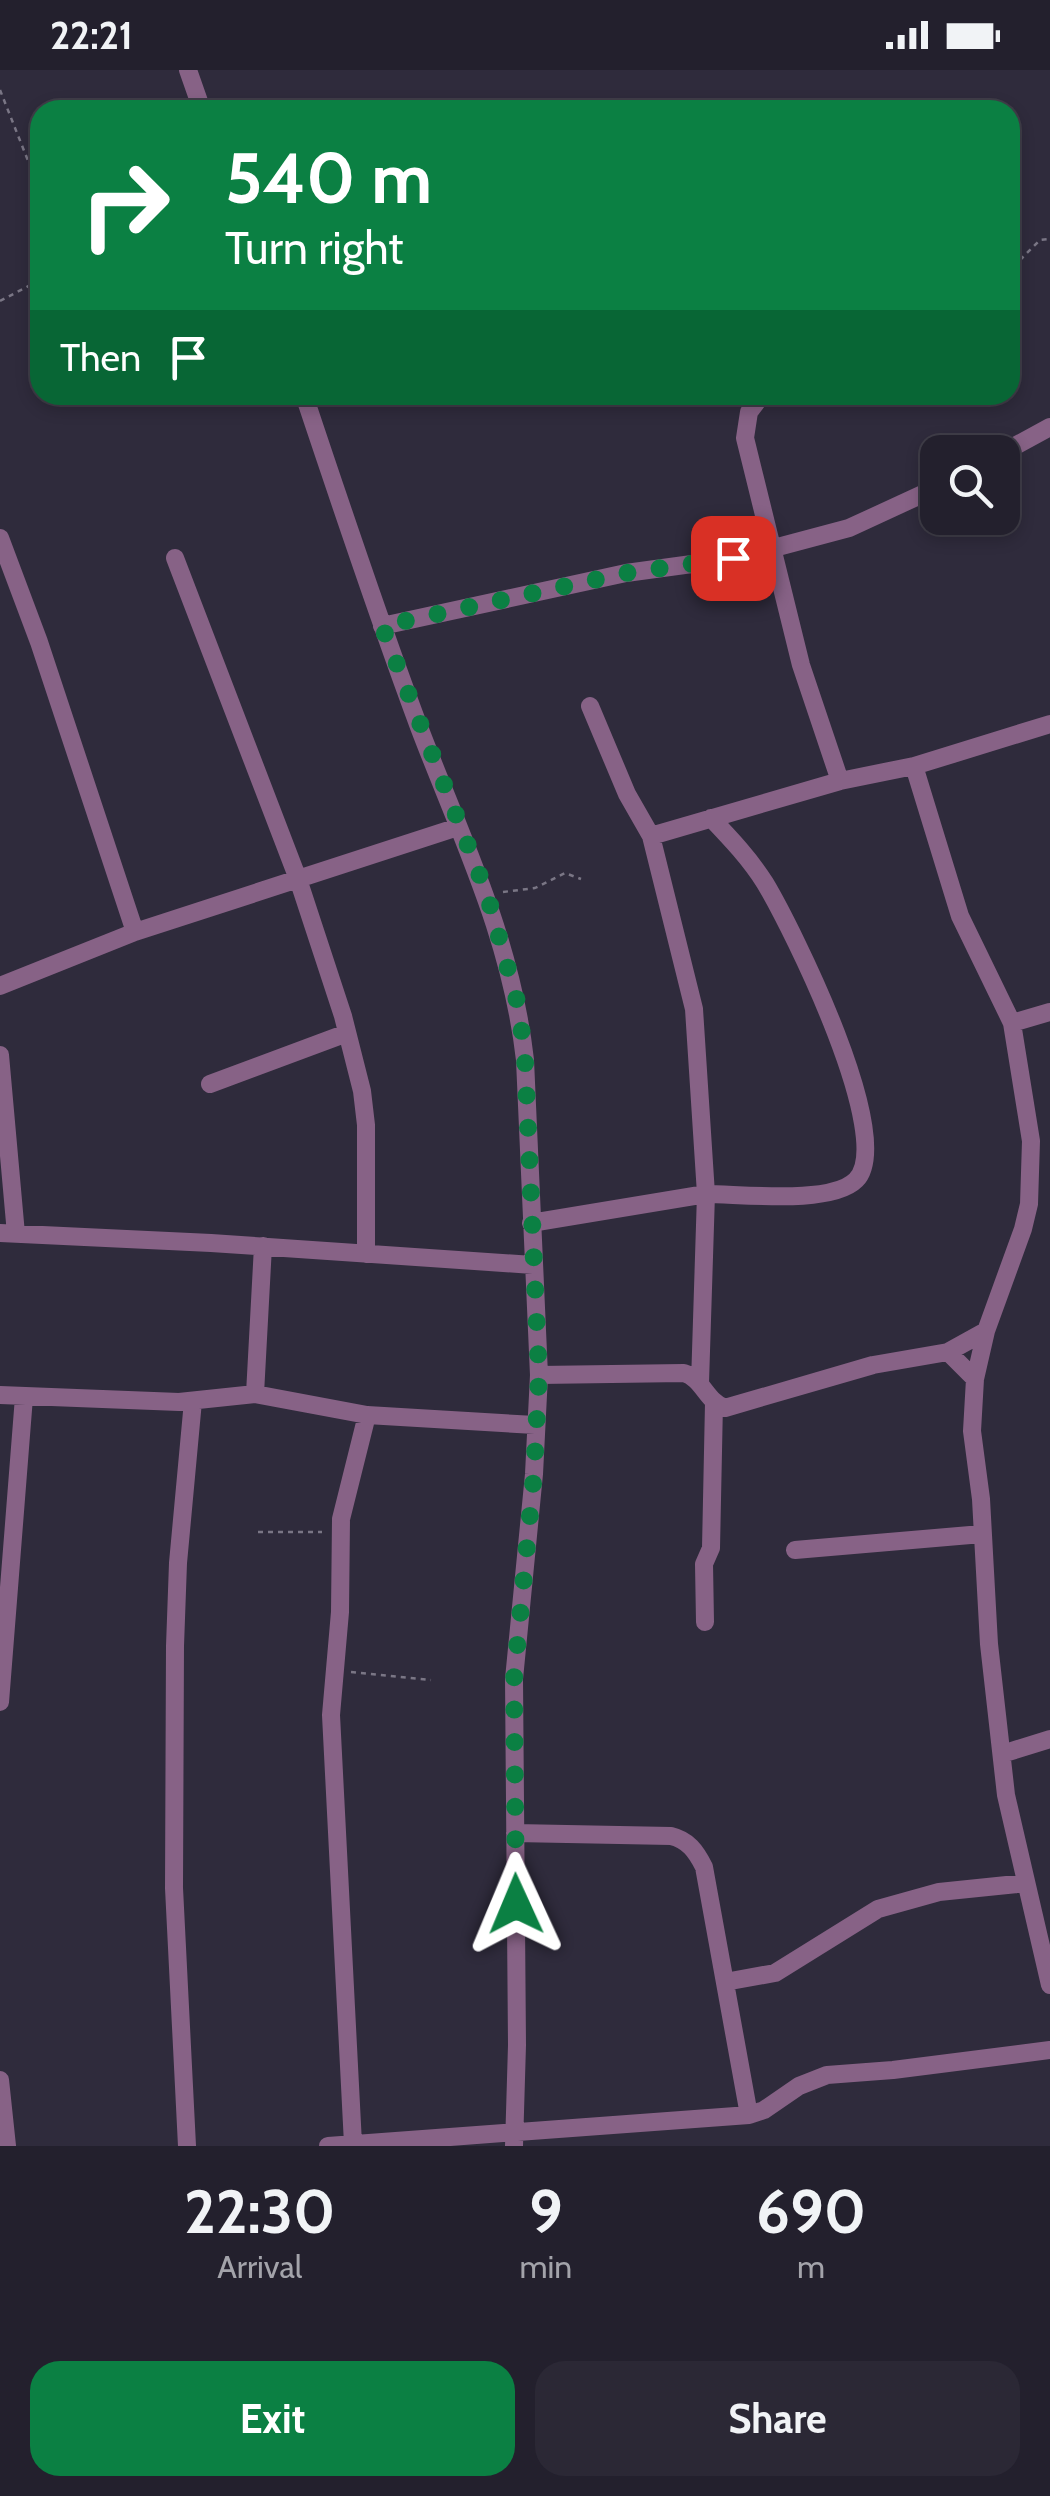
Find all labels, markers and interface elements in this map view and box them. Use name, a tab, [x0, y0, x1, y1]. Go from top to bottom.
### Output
text: 22:21	[50, 12, 133, 59]
text: 540 m	[225, 135, 432, 221]
icon: right	[60, 140, 190, 270]
text: Turn right	[225, 221, 404, 275]
icon: arrive	[161, 330, 216, 385]
text: Then	[60, 334, 141, 381]
map controls	[920, 435, 1020, 535]
button: search	[920, 435, 1020, 535]
pin	[691, 516, 776, 601]
icon: arrive	[706, 531, 761, 586]
position arrow	[464, 1852, 568, 1956]
text: 22:30	[184, 2175, 335, 2248]
text: 9	[529, 2175, 563, 2248]
text: 690	[756, 2175, 866, 2248]
text: Arrival	[217, 2247, 302, 2286]
text: min	[519, 2247, 572, 2286]
text: m	[797, 2247, 825, 2286]
button: Exit	[30, 2361, 515, 2476]
button: Share	[535, 2361, 1020, 2476]

